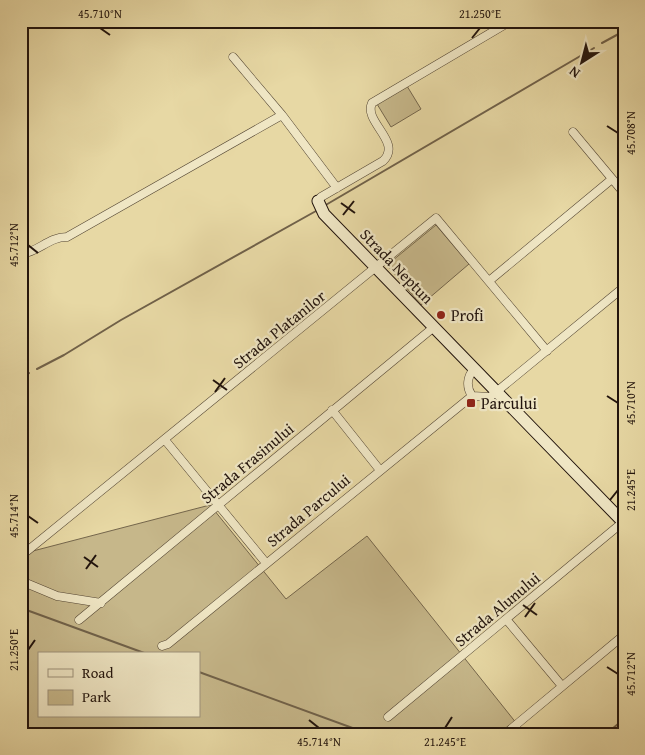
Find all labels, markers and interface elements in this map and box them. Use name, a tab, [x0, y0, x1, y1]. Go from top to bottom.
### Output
text: 45.710°N	[78, 5, 122, 22]
text: 21.250°E	[459, 5, 501, 22]
north arrow	[558, 38, 608, 88]
text: N	[564, 61, 584, 83]
text: 45.708°N	[622, 111, 639, 155]
text: 45.712°N	[5, 223, 22, 267]
street label: Strada Neptun	[355, 223, 439, 309]
street label: Strada Platanilor	[227, 284, 331, 374]
place label: Profi	[451, 303, 484, 327]
marker: Profi	[435, 309, 447, 321]
text: 45.710°N	[622, 381, 639, 425]
place label: Parcului	[481, 391, 537, 415]
marker: Parcului	[465, 397, 477, 409]
street label: Strada Frasinului	[195, 417, 299, 509]
street label: Strada Parcului	[261, 467, 356, 552]
text: 21.245°E	[622, 469, 639, 511]
text: 45.714°N	[5, 494, 22, 538]
street label: Strada Alunului	[449, 566, 545, 652]
text: 21.250°E	[5, 629, 22, 671]
legend	[38, 652, 200, 718]
text: 45.712°N	[622, 652, 639, 696]
text: Road	[82, 662, 113, 683]
text: Park	[82, 686, 111, 707]
text: 45.714°N	[297, 733, 341, 750]
text: 21.245°E	[424, 733, 466, 750]

